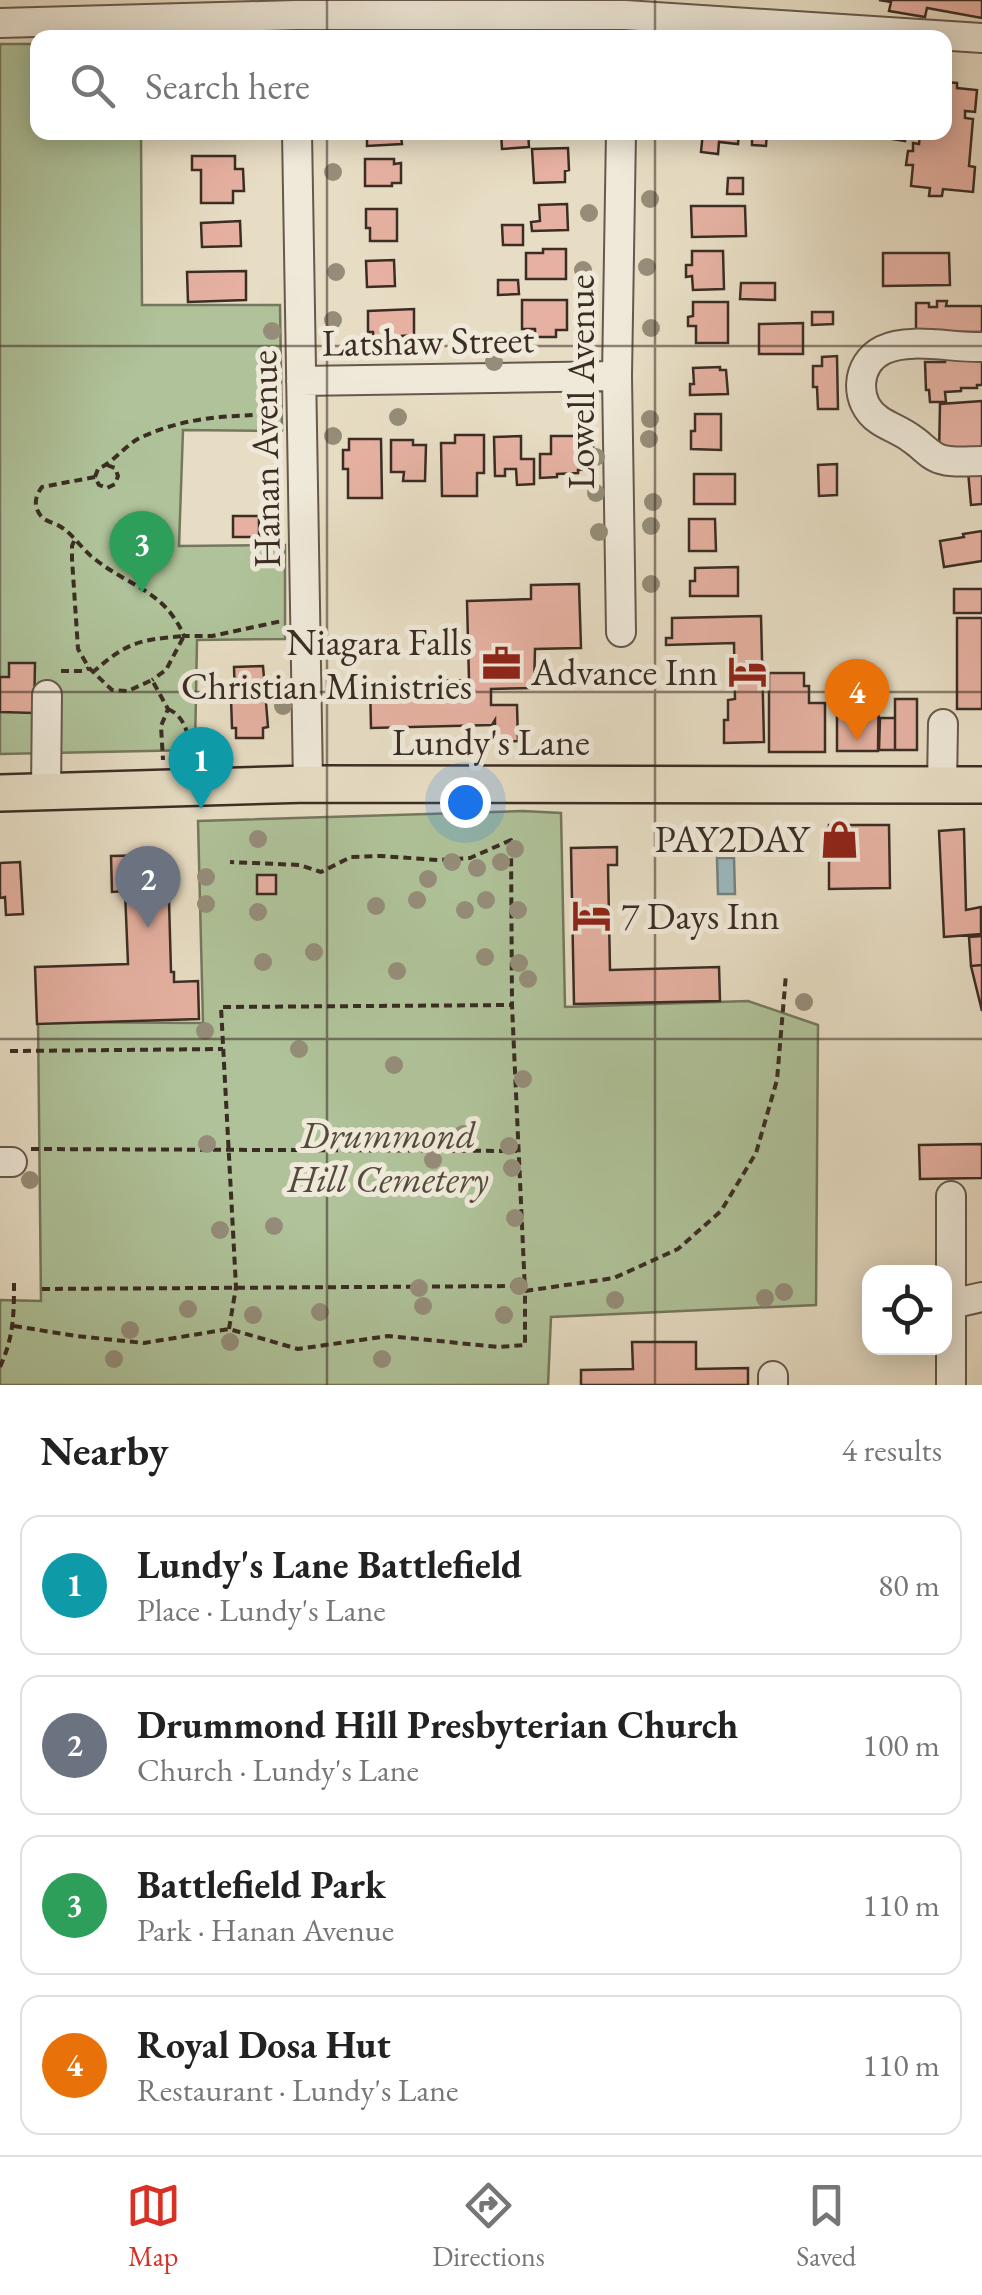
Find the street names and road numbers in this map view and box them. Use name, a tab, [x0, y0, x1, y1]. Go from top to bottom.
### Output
street label: Lowell Avenue	[556, 274, 605, 490]
street label: Latshaw Street	[321, 314, 535, 367]
street label: Hanan Avenue	[238, 350, 291, 568]
street label: Lundy's Lane	[392, 717, 590, 766]

